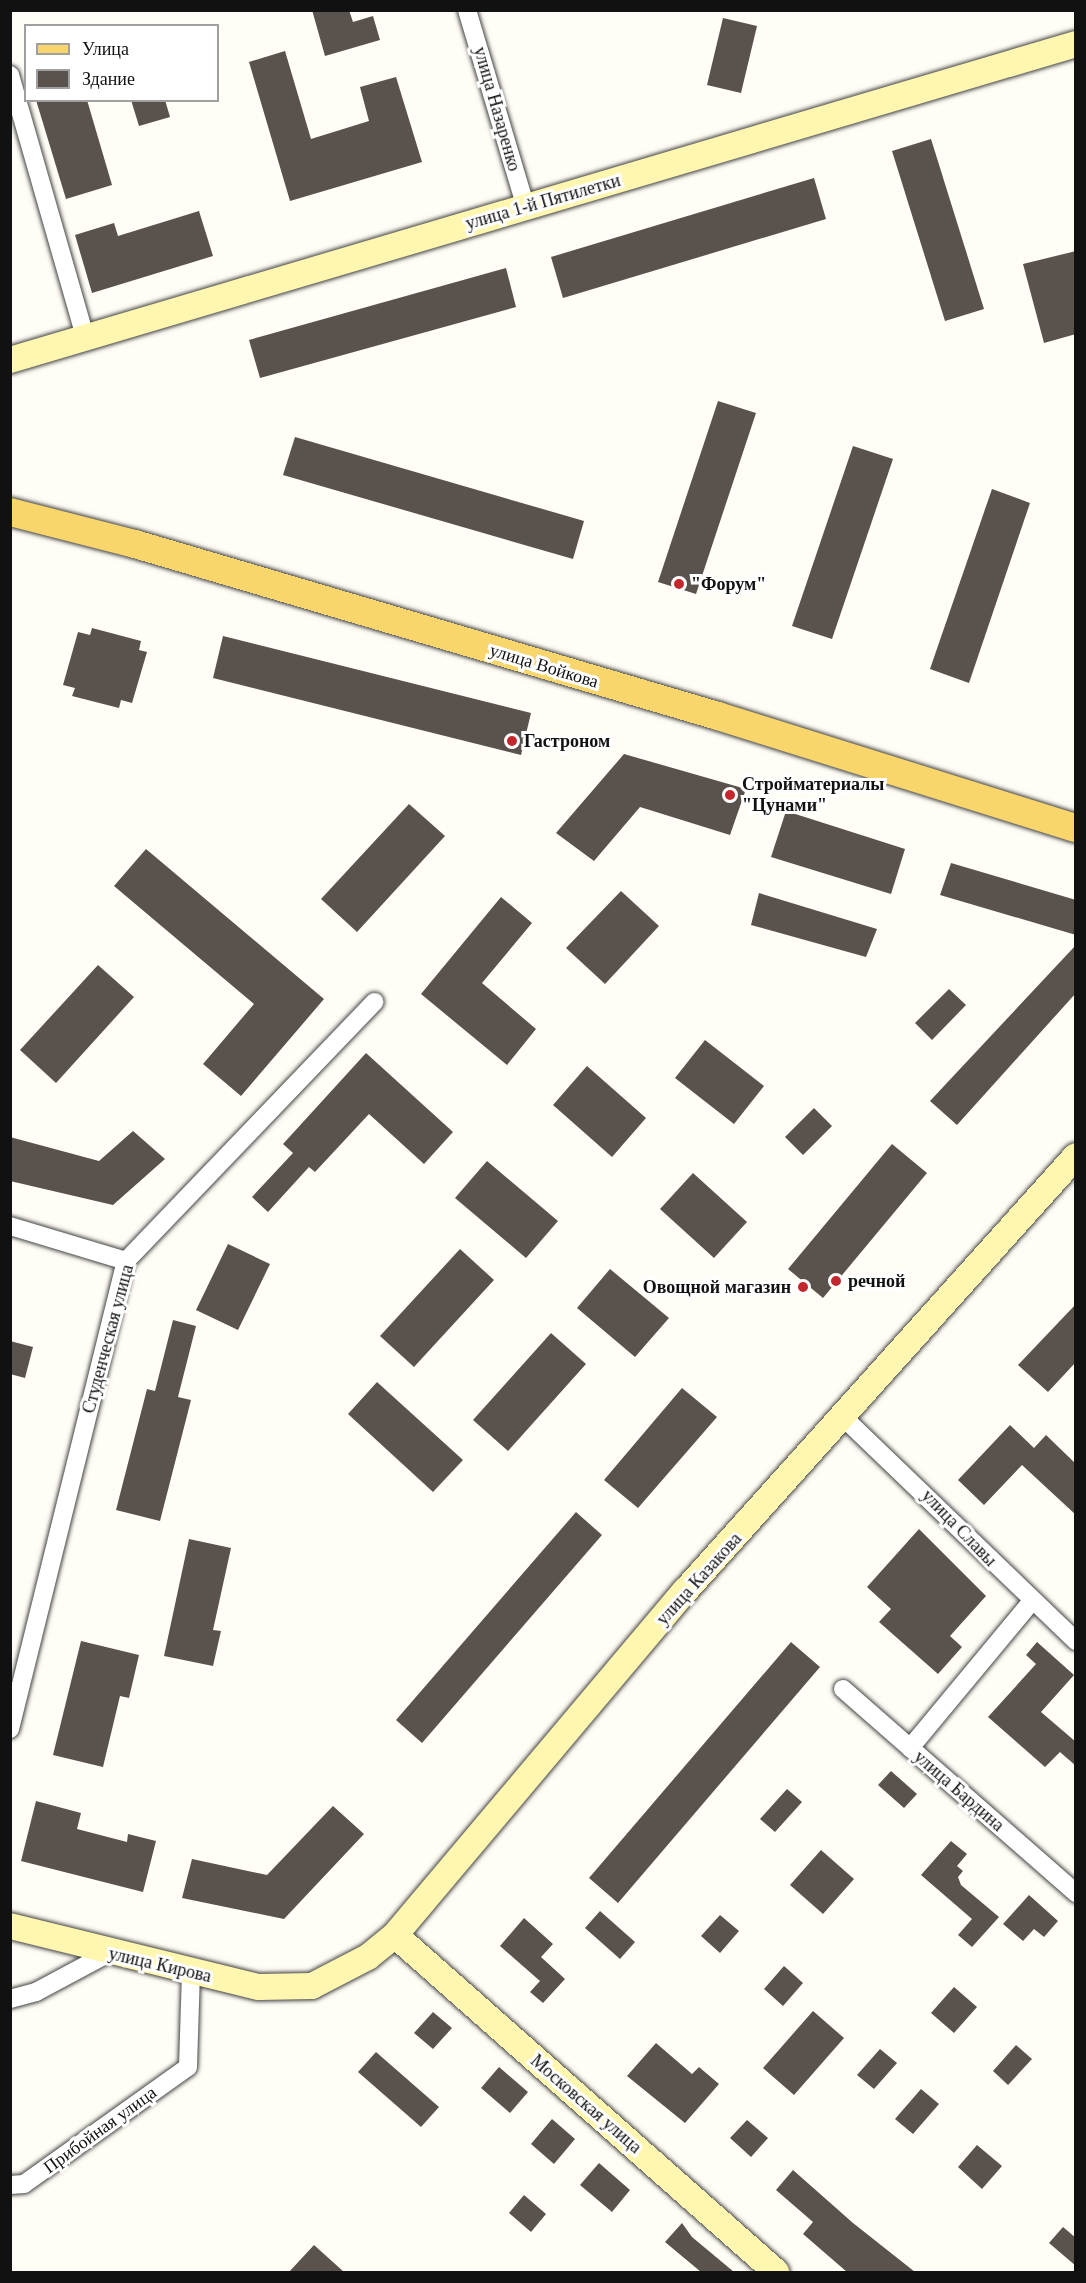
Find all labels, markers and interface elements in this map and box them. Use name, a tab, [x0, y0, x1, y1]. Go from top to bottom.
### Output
legend	[24, 24, 219, 102]
text: Улица	[82, 39, 129, 59]
street label: улица Назаренко	[469, 44, 525, 174]
text: Здание	[82, 69, 135, 89]
street label: улица 1-й Пятилетки	[463, 170, 623, 234]
place label: "Форум"	[691, 573, 766, 595]
marker: "Форум"	[672, 577, 686, 591]
street label: улица Войкова	[487, 639, 601, 693]
place label: Гастроном	[524, 730, 610, 752]
marker: Гастроном	[505, 734, 519, 748]
place label: Стройматериалы "Цунами"	[742, 774, 884, 816]
marker: Стройматериалы "Цунами"	[723, 788, 737, 802]
street label: Студенческая улица	[78, 1262, 138, 1416]
place label: речной	[848, 1270, 905, 1292]
marker: речной	[829, 1274, 843, 1288]
place label: Овощной магазин	[643, 1276, 791, 1298]
marker: Овощной магазин	[796, 1280, 810, 1294]
street label: улица Славы	[917, 1485, 1001, 1571]
street label: улица Казакова	[652, 1528, 746, 1630]
street label: улица Бардина	[909, 1746, 1009, 1836]
street label: улица Кирова	[106, 1943, 214, 1987]
street label: Московская улица	[526, 2050, 646, 2158]
street label: Прибойная улица	[39, 2082, 161, 2178]

